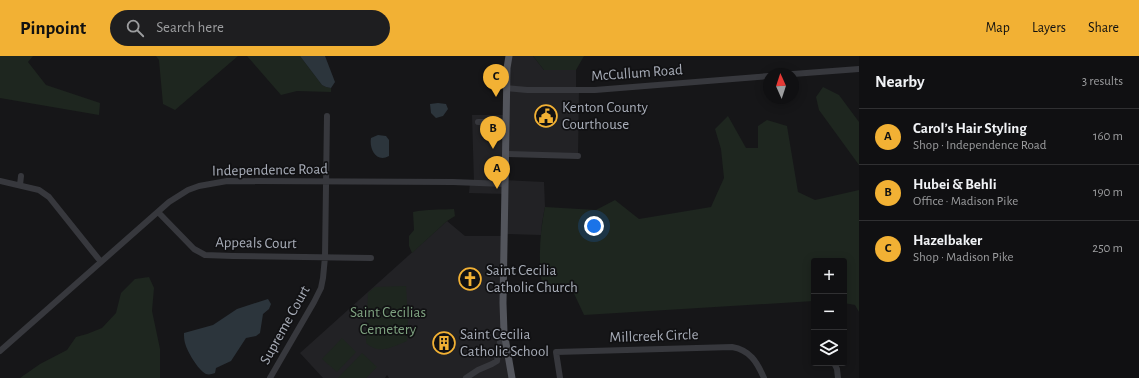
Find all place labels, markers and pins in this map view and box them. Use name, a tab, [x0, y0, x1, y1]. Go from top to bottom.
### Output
pin: C	[483, 64, 509, 97]
place label: Kenton County Courthouse	[562, 100, 648, 132]
public building icon: Kenton County Courthouse	[533, 103, 559, 129]
pin: B	[480, 116, 506, 149]
pin: A	[484, 156, 510, 189]
place label: Saint Cecilia Catholic Church	[486, 263, 578, 295]
church icon: Saint Cecilia Catholic Church	[457, 266, 483, 292]
place label: Saint Cecilia Catholic School	[460, 327, 549, 359]
building icon: Saint Cecilia Catholic School	[431, 330, 457, 356]

